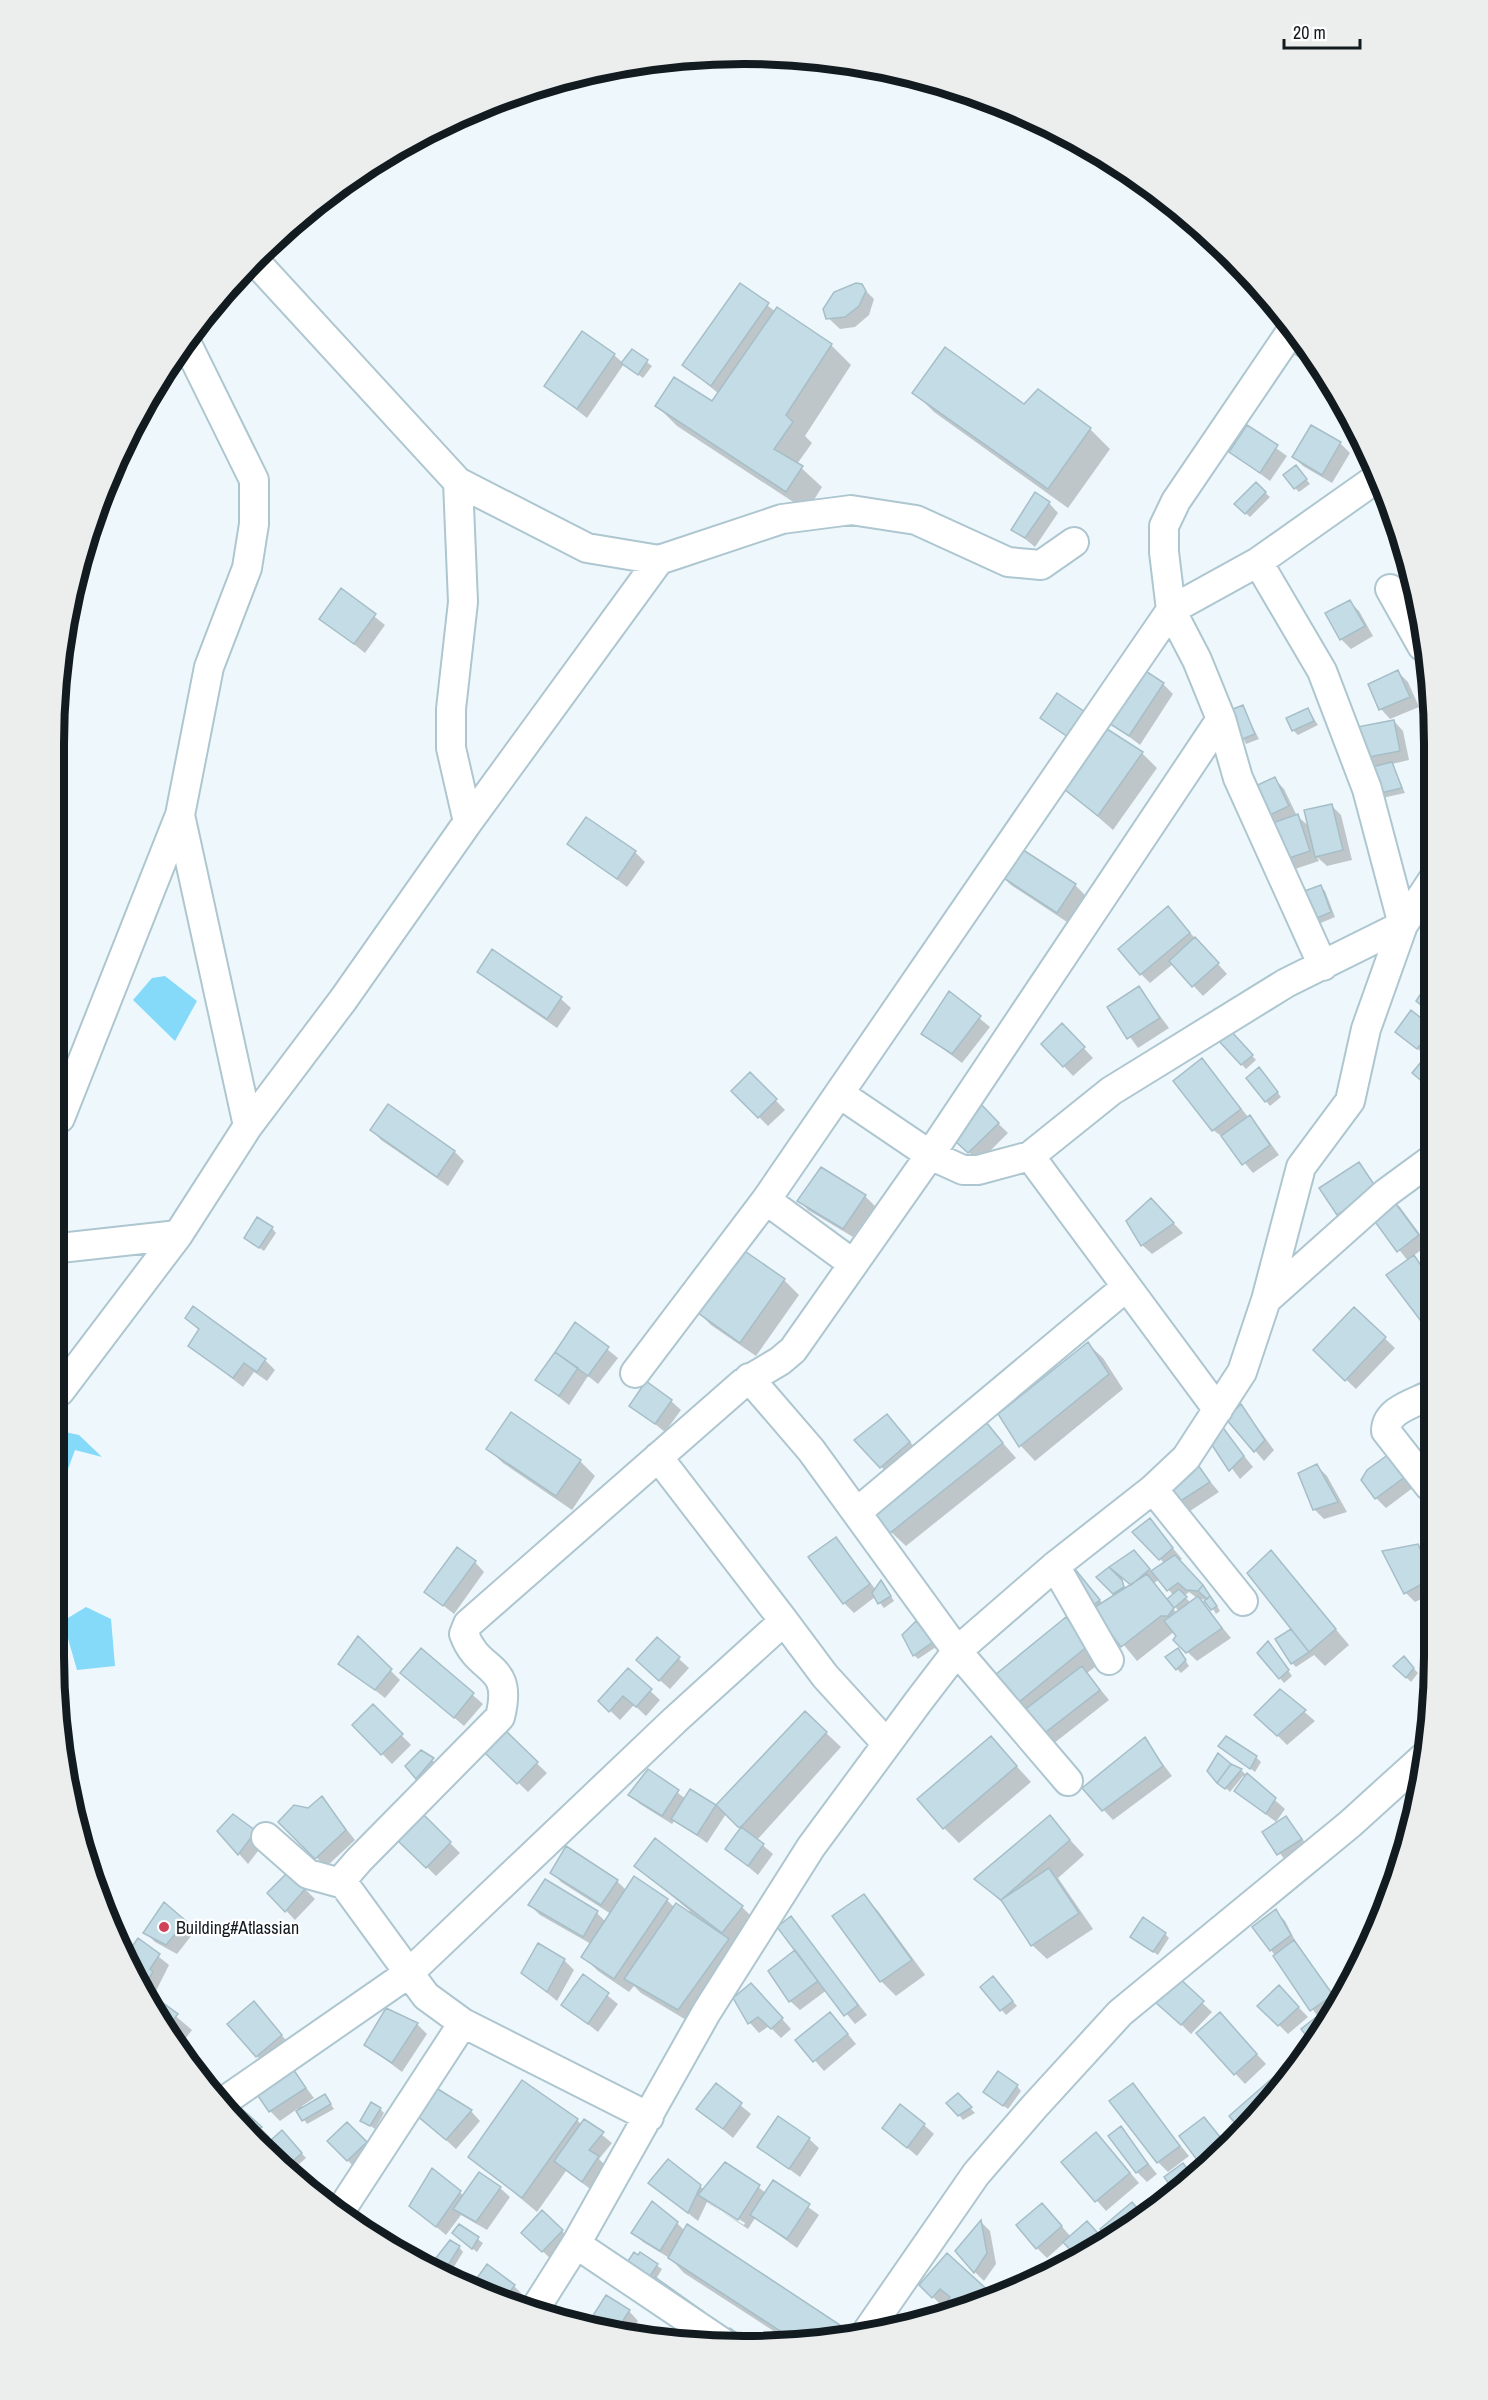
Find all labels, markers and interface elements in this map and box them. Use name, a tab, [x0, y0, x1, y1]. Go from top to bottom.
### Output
scale bar	[1284, 12, 1360, 50]
text: 20 m	[1293, 20, 1326, 45]
place label: Building#Atlassian	[176, 1915, 299, 1940]
marker: Building#Atlassian	[157, 1920, 171, 1934]

